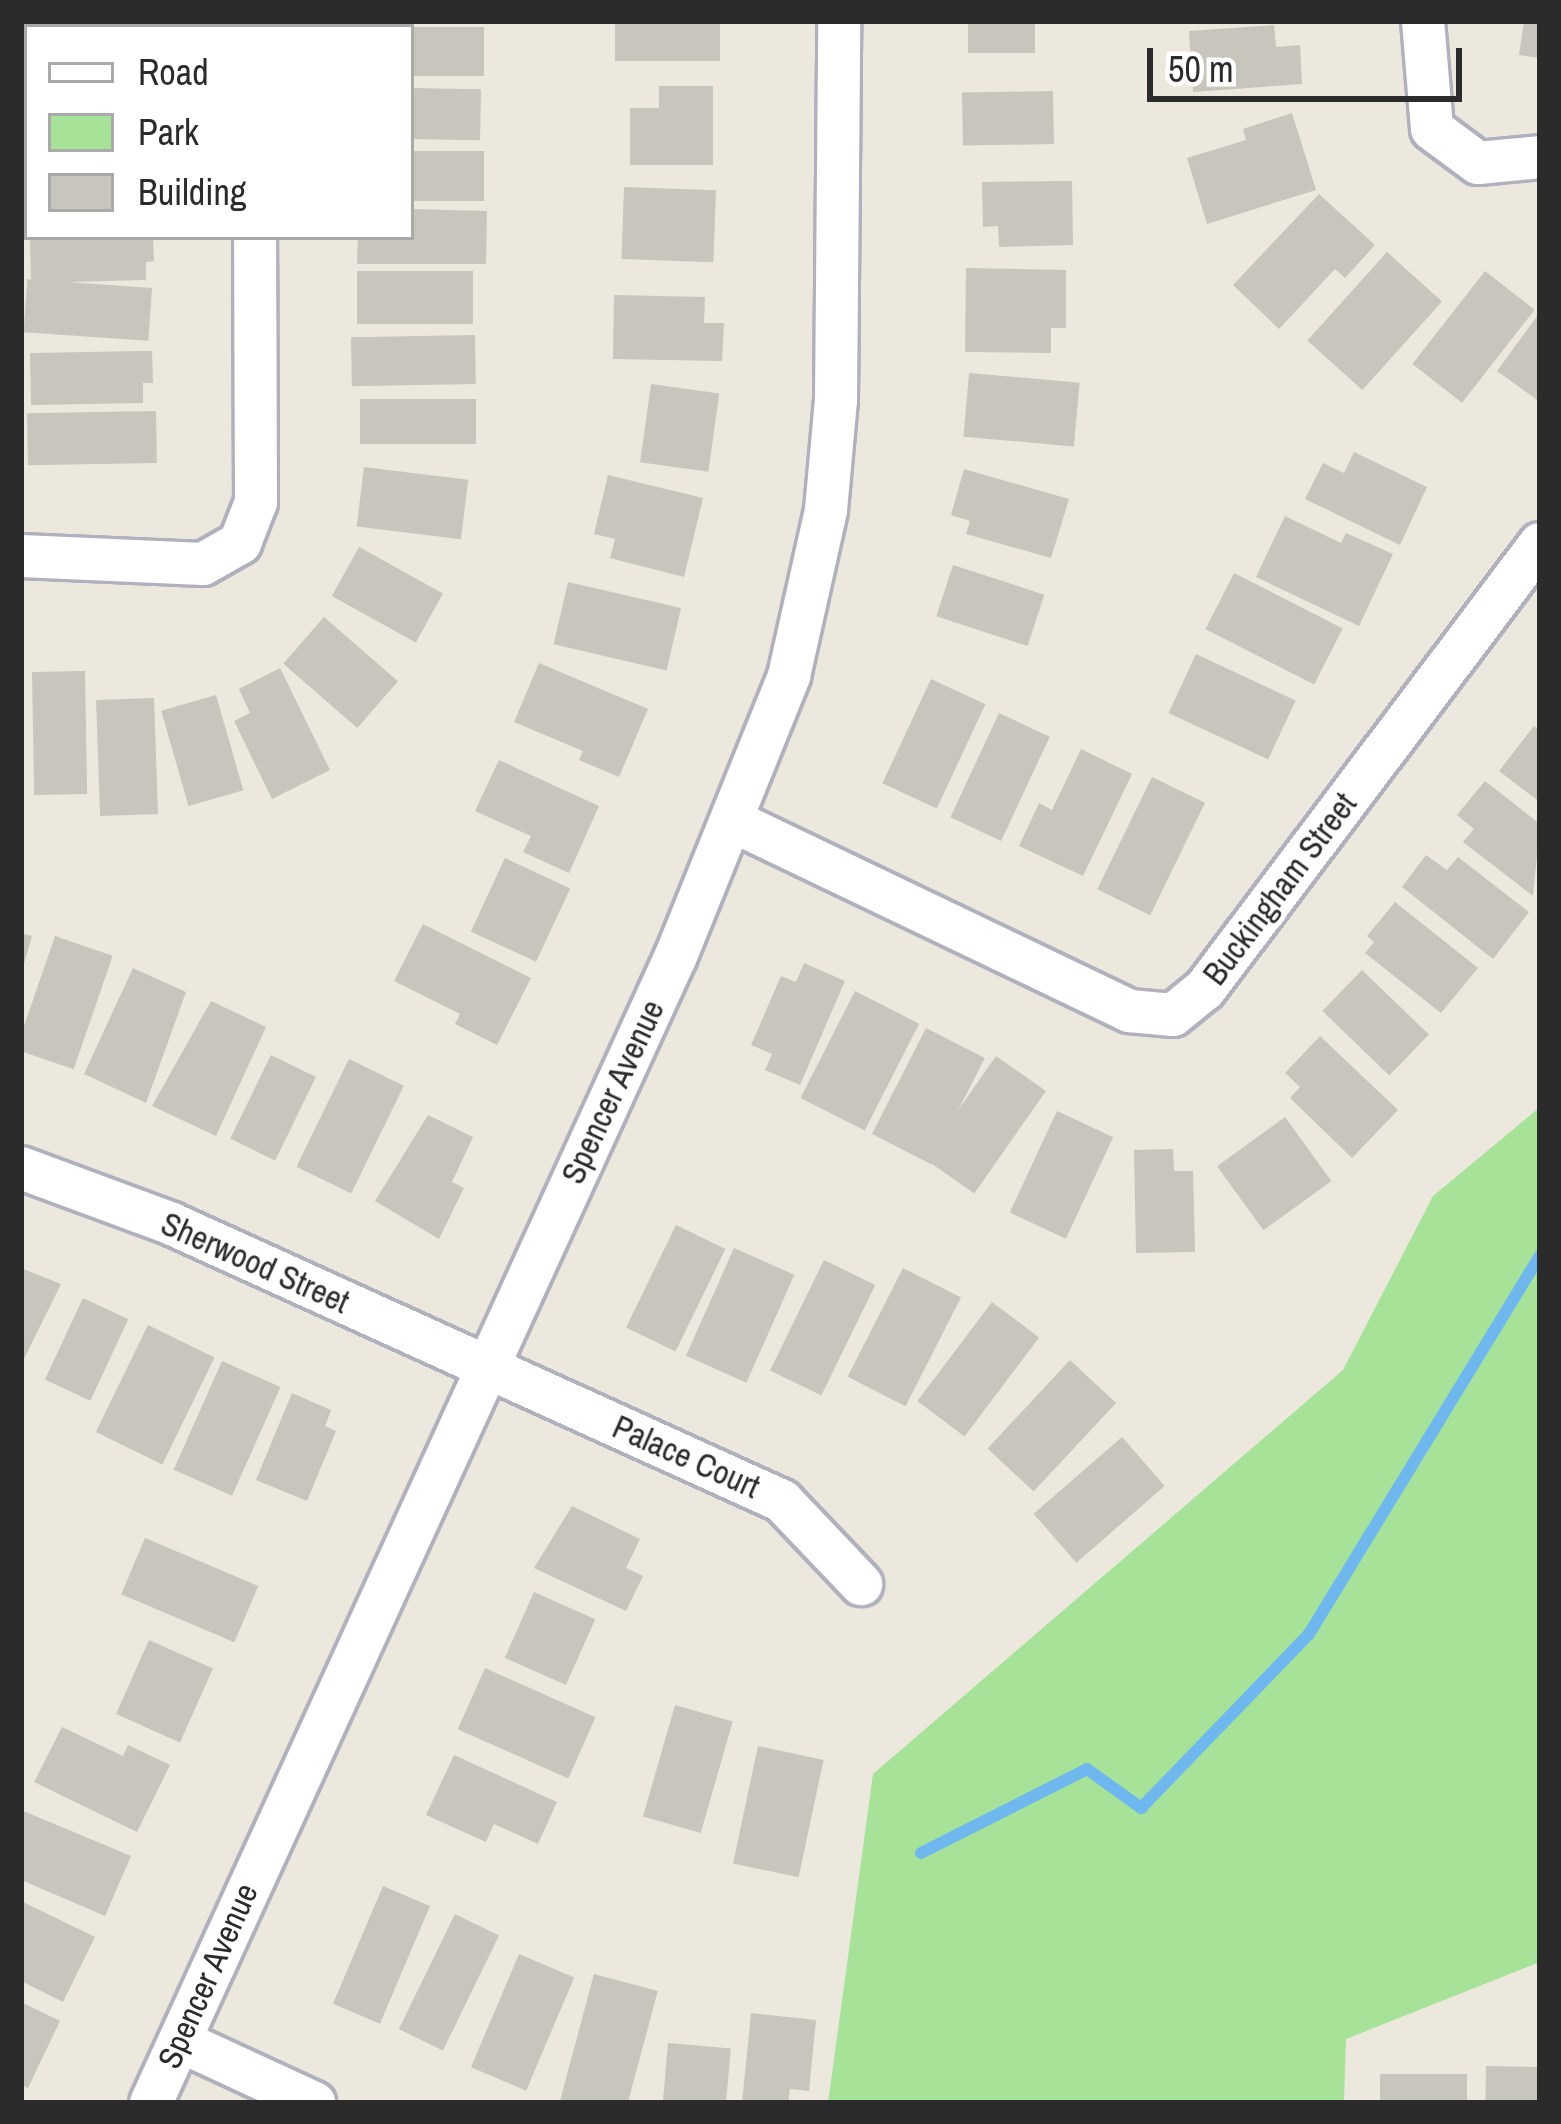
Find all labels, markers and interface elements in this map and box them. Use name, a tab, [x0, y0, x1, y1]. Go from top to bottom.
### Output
legend	[24, 24, 414, 240]
scale bar	[1153, 24, 1468, 98]
text: 50 m	[1168, 45, 1234, 93]
text: Road	[138, 48, 209, 96]
text: Park	[138, 108, 199, 156]
text: Building	[138, 168, 246, 216]
street label: Buckingham Street	[1195, 785, 1365, 993]
street label: Spencer Avenue	[553, 993, 673, 1191]
street label: Sherwood Street	[155, 1204, 355, 1322]
street label: Palace Court	[606, 1407, 766, 1507]
street label: Spencer Avenue	[149, 1877, 267, 2075]

